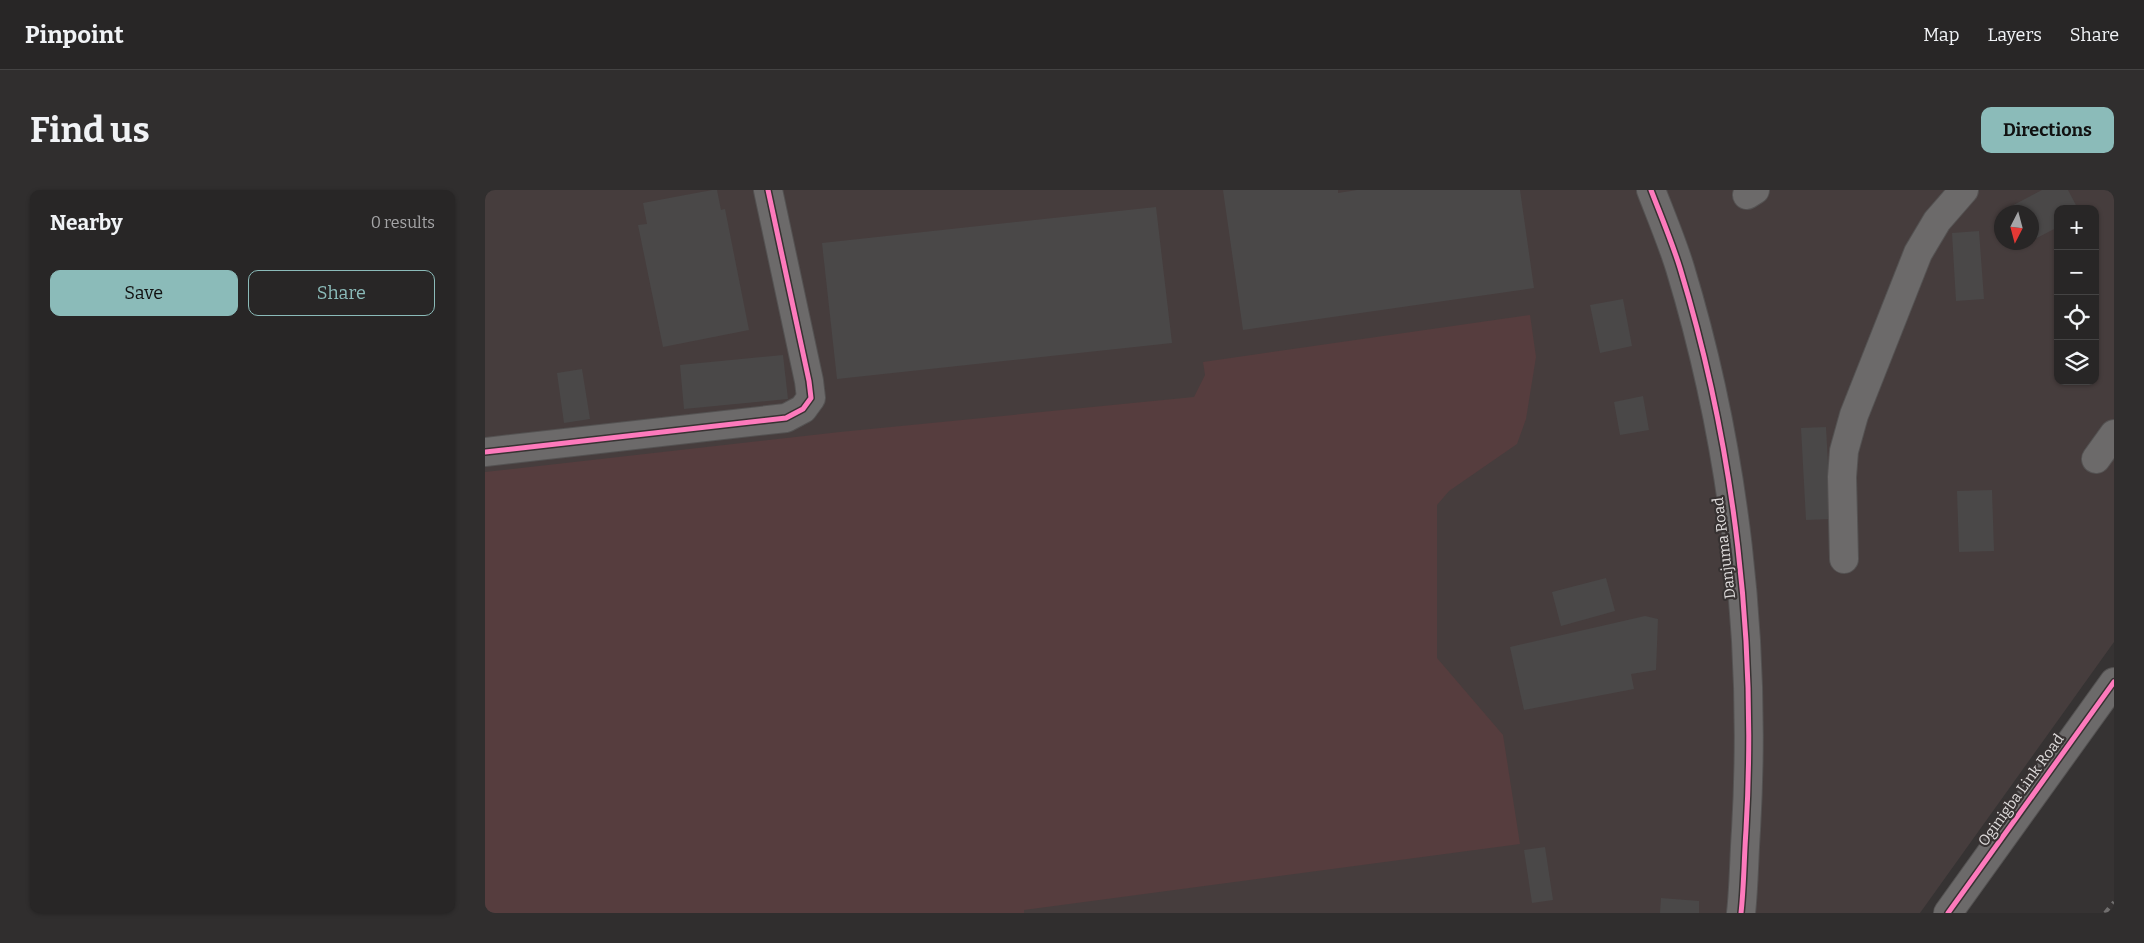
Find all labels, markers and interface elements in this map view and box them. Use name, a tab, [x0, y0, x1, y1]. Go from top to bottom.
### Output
text: Pinpoint	[25, 21, 124, 49]
text: Map	[1923, 24, 1959, 46]
text: Layers	[1987, 24, 2042, 46]
text: Share	[2070, 24, 2119, 46]
button: Directions	[1981, 107, 2114, 153]
text: Find us	[30, 109, 150, 151]
north arrow	[1994, 205, 2039, 250]
map controls	[2054, 205, 2099, 385]
button: +	[2054, 205, 2099, 250]
text: Nearby	[50, 210, 123, 236]
text: 0 results	[371, 213, 435, 232]
button: −	[2054, 250, 2099, 295]
button: Save	[50, 270, 238, 316]
button: Share	[248, 270, 435, 316]
button: locate	[2054, 295, 2099, 340]
button: layers	[2054, 340, 2099, 385]
street label: Danjuma Road	[1709, 496, 1739, 600]
street label: Oginigba Link Road	[1974, 730, 2068, 850]

